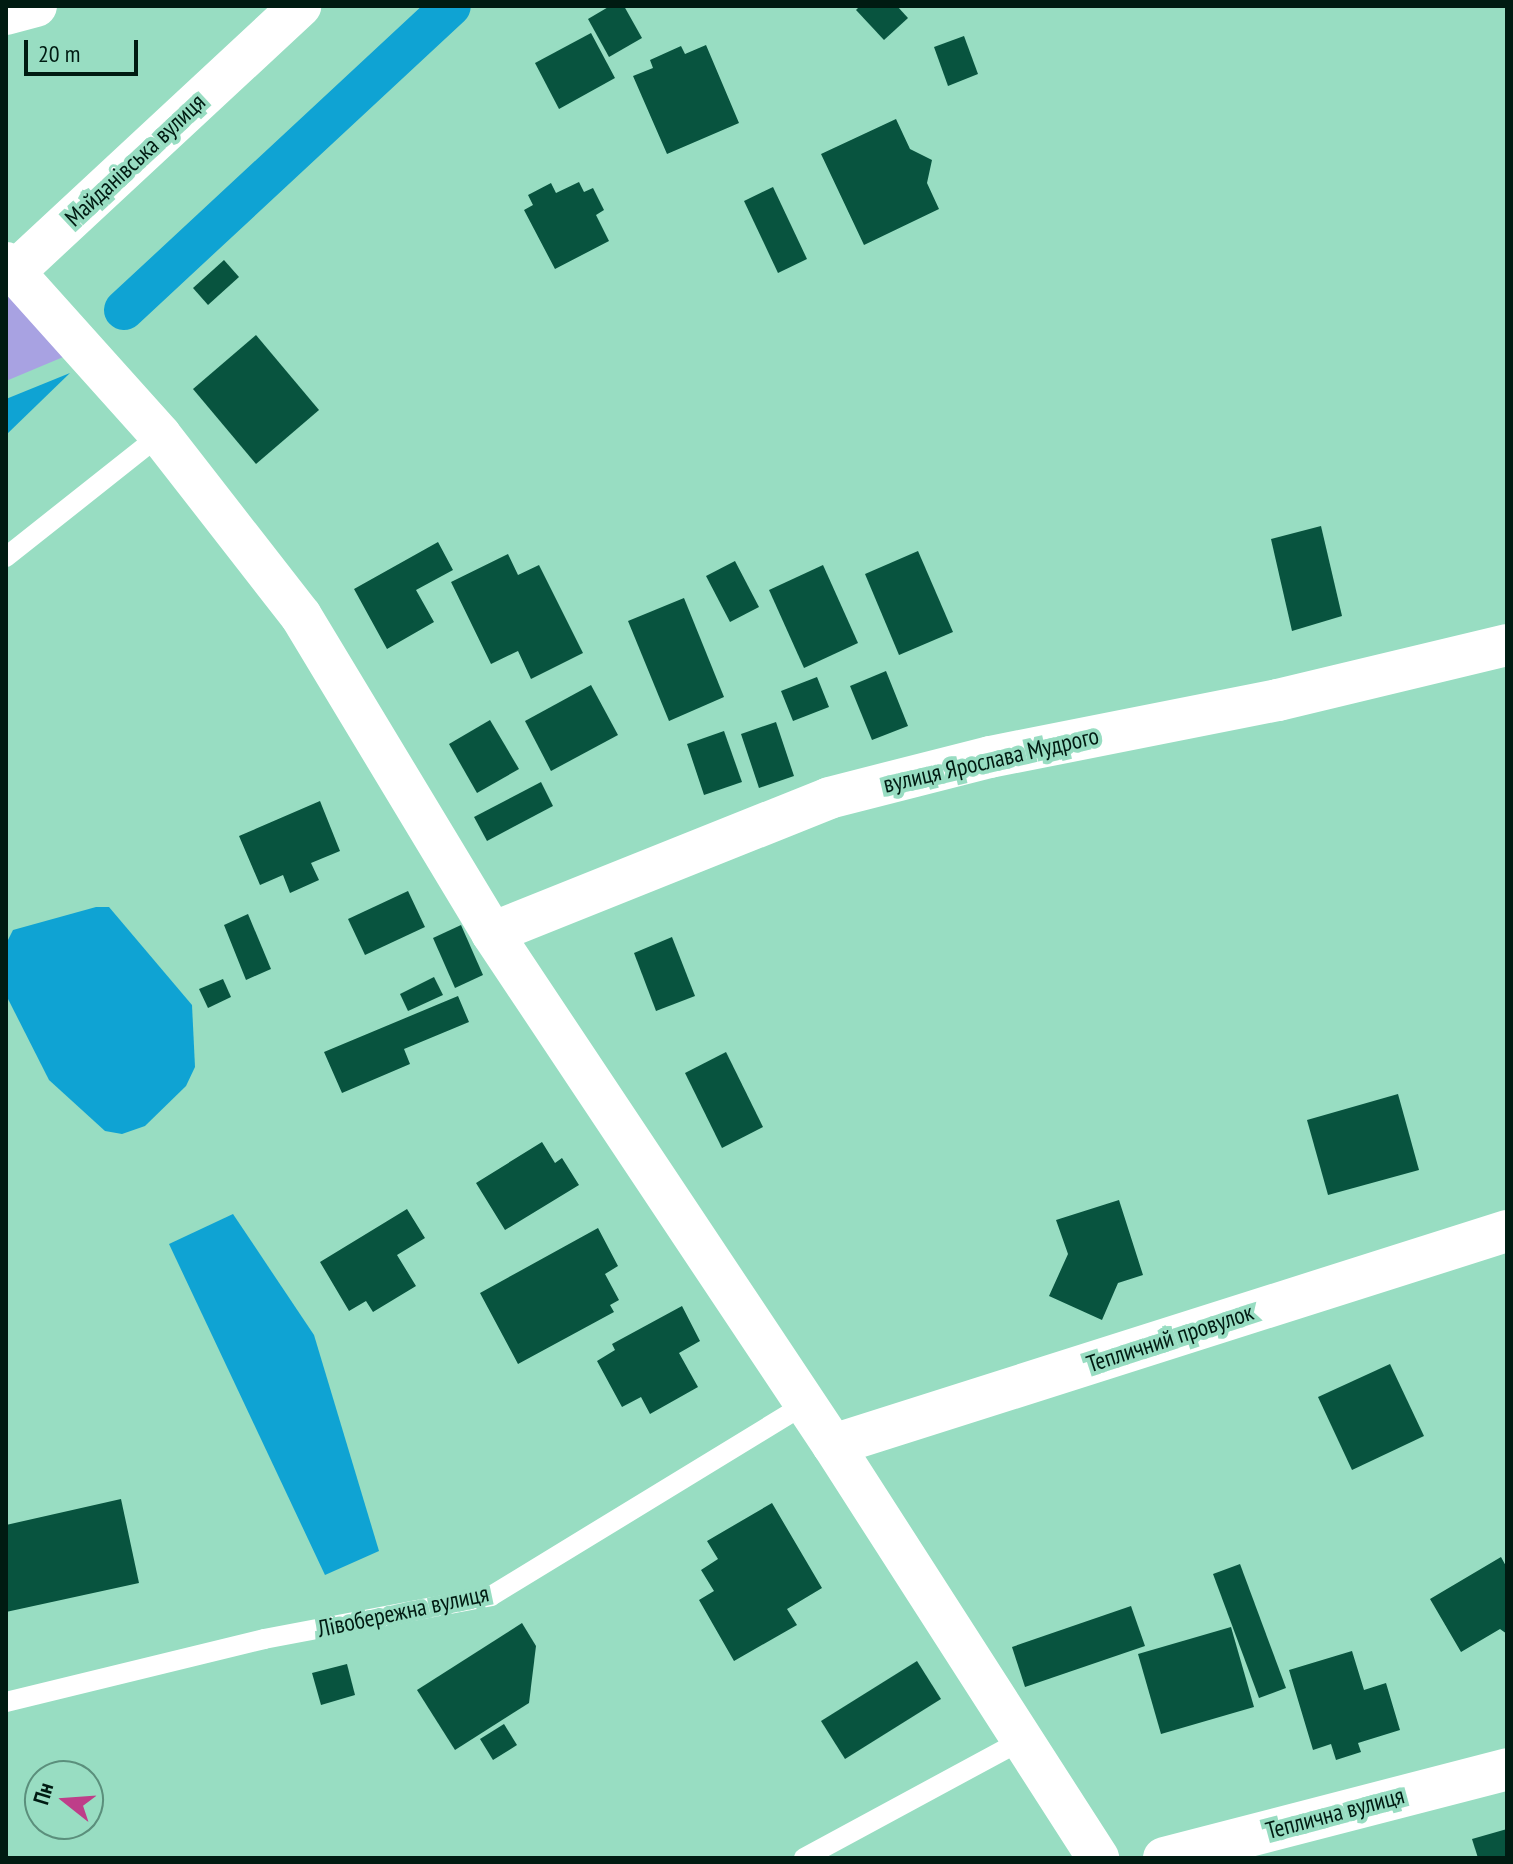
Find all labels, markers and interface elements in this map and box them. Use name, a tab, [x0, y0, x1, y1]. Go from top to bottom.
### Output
scale bar	[28, 24, 142, 74]
text: 20 m	[38, 38, 80, 69]
street label: Майданівська вулиця	[59, 88, 211, 232]
street label: вулиця Ярослава Мудрого	[880, 721, 1102, 799]
street label: Тепличний провулок	[1083, 1297, 1257, 1379]
street label: Лівобережна вулиця	[315, 1579, 491, 1643]
north arrow	[24, 1760, 104, 1840]
text: Пн	[26, 1779, 59, 1808]
street label: Теплична вулиця	[1263, 1781, 1407, 1845]

